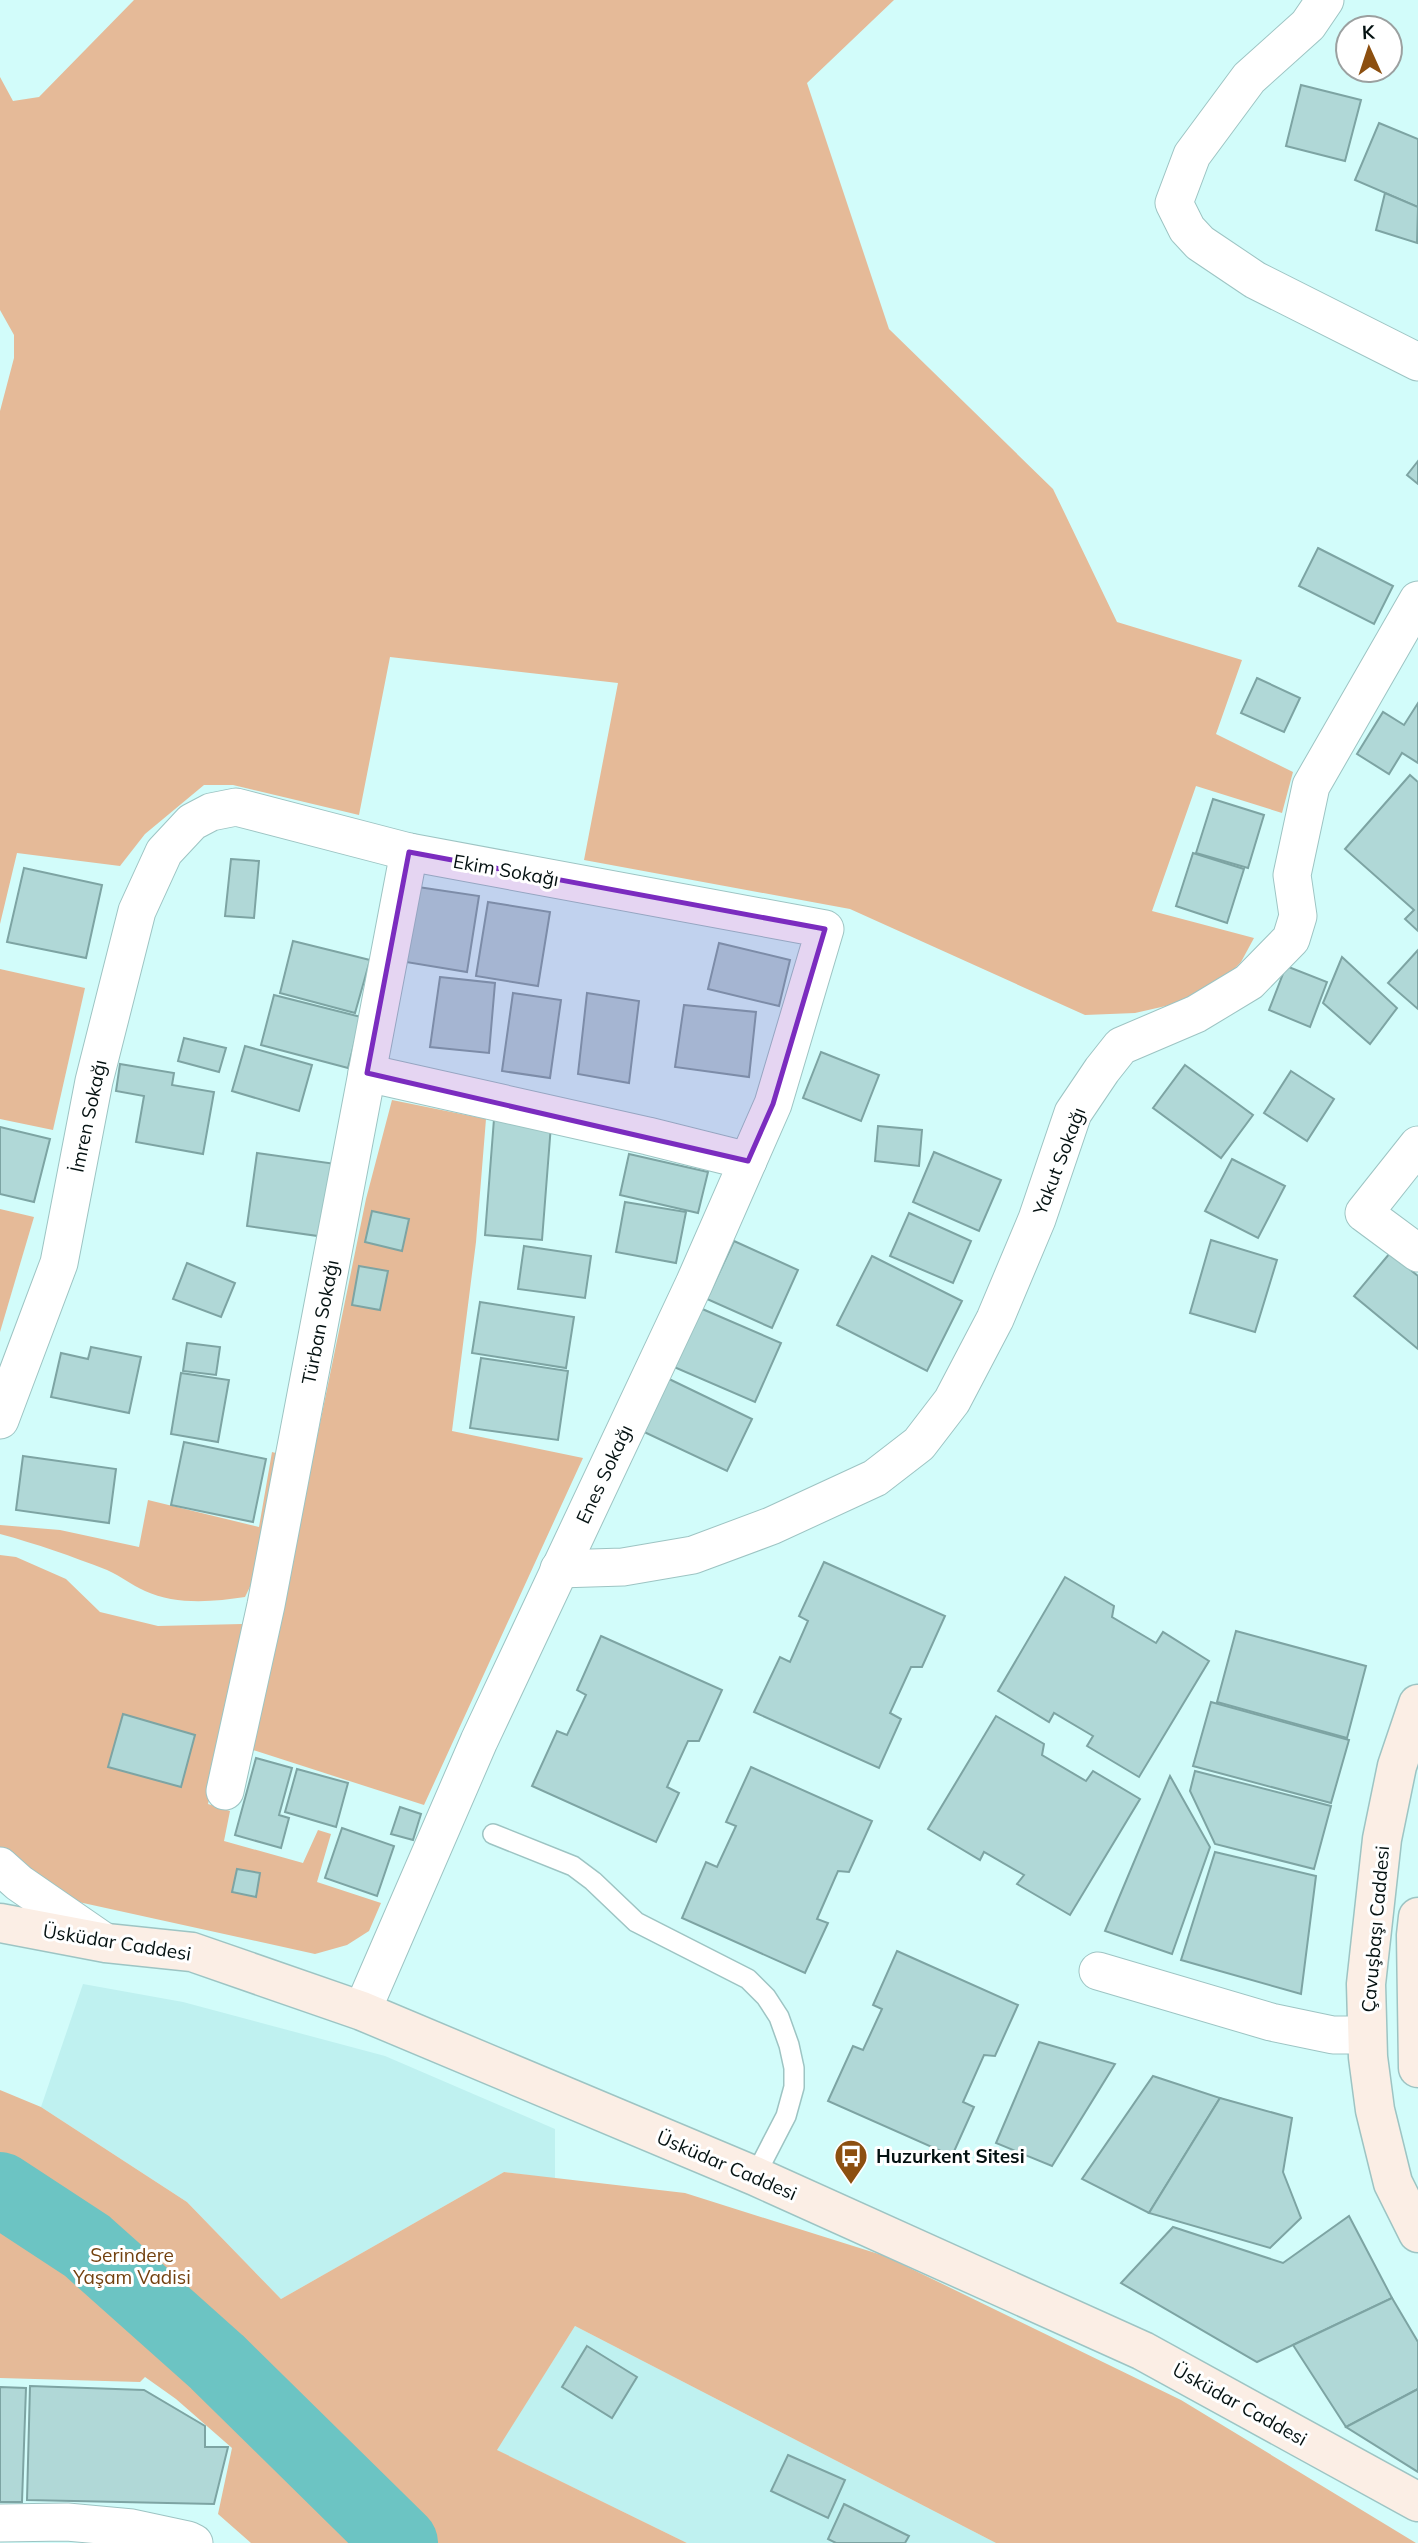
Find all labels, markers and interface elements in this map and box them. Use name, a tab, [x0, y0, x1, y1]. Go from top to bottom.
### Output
north arrow	[1334, 14, 1404, 84]
text: K	[1361, 20, 1376, 44]
street label: Ekim Sokağı	[451, 849, 561, 891]
street label: İmren Sokağı	[64, 1057, 112, 1175]
street label: Yakut Sokağı	[1027, 1104, 1091, 1219]
street label: Türban Sokağı	[296, 1258, 344, 1386]
street label: Enes Sokağı	[571, 1421, 637, 1527]
street label: Çavuşbaşı Caddesi	[1356, 1845, 1394, 2013]
street label: Üsküdar Caddesi	[41, 1918, 193, 1966]
street label: Üsküdar Caddesi	[653, 2125, 801, 2205]
bus stop icon: Huzurkent Sitesi	[832, 2137, 870, 2186]
place label: Huzurkent Sitesi	[876, 2144, 1025, 2168]
park label: Serindere Yaşam Vadisi	[72, 2243, 191, 2289]
street label: Üsküdar Caddesi	[1169, 2357, 1311, 2451]

